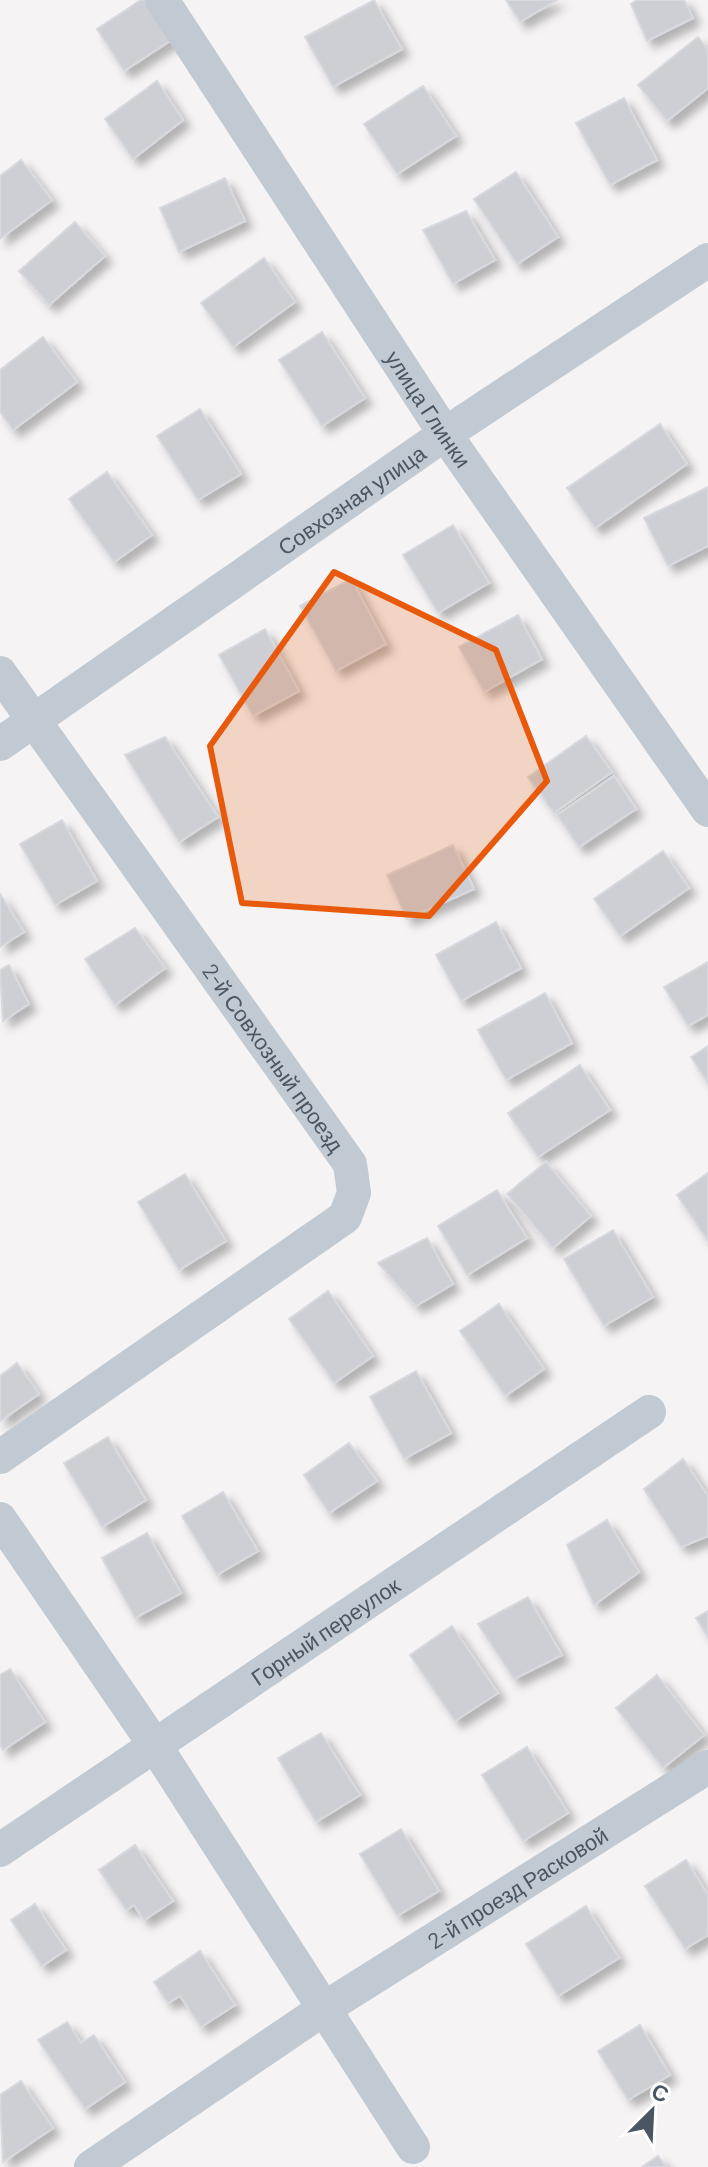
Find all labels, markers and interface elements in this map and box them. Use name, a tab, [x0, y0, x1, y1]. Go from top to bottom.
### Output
street label: улица Глинки	[380, 345, 477, 472]
street label: Совхозная улица	[272, 439, 431, 560]
street label: 2-й Совхозный проезд	[198, 958, 350, 1157]
street label: Горный переулок	[246, 1571, 404, 1690]
street label: 2-й проезд Расковой	[422, 1821, 612, 1953]
north arrow	[612, 2071, 692, 2151]
text: С	[648, 2077, 673, 2107]

